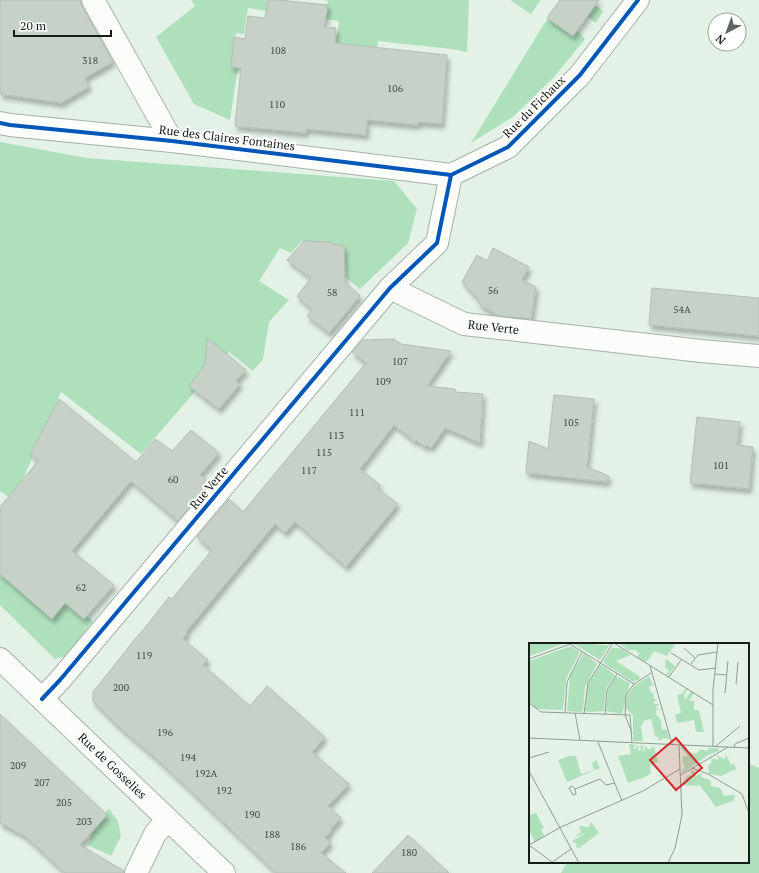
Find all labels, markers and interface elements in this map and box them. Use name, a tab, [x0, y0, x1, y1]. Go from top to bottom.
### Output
scale bar	[14, 12, 111, 38]
north arrow	[707, 12, 747, 52]
text: 20 m	[20, 18, 47, 33]
text: N	[712, 31, 728, 48]
house number: 108	[270, 44, 286, 57]
house number: 318	[82, 54, 98, 67]
street label: Rue du Fichaux	[499, 72, 568, 141]
house number: 106	[387, 82, 404, 95]
house number: 110	[269, 98, 285, 111]
street label: Rue des Claires Fontaines	[158, 122, 296, 153]
house number: 56	[488, 284, 499, 297]
house number: 58	[327, 286, 337, 299]
house number: 54A	[673, 303, 691, 316]
street label: Rue Verte	[467, 317, 520, 337]
house number: 107	[392, 355, 408, 368]
house number: 109	[375, 375, 391, 388]
house number: 111	[349, 406, 365, 419]
house number: 105	[563, 416, 579, 429]
house number: 113	[328, 429, 344, 442]
house number: 115	[316, 446, 332, 459]
house number: 101	[713, 459, 729, 472]
street label: Rue Verte	[186, 463, 231, 512]
house number: 117	[301, 464, 317, 477]
house number: 60	[168, 473, 178, 486]
house number: 62	[76, 581, 86, 594]
inset map	[529, 643, 749, 863]
house number: 119	[136, 649, 152, 662]
house number: 200	[113, 681, 129, 694]
house number: 196	[157, 726, 174, 739]
street label: Rue de Gosselies	[75, 730, 150, 802]
house number: 194	[180, 751, 197, 764]
house number: 209	[10, 759, 26, 772]
house number: 192A	[195, 767, 218, 780]
house number: 207	[34, 776, 50, 789]
house number: 192	[216, 784, 232, 797]
house number: 205	[56, 796, 72, 809]
house number: 190	[244, 808, 260, 821]
house number: 203	[76, 815, 92, 828]
house number: 188	[264, 828, 280, 841]
house number: 186	[290, 840, 307, 853]
house number: 180	[401, 846, 417, 859]

